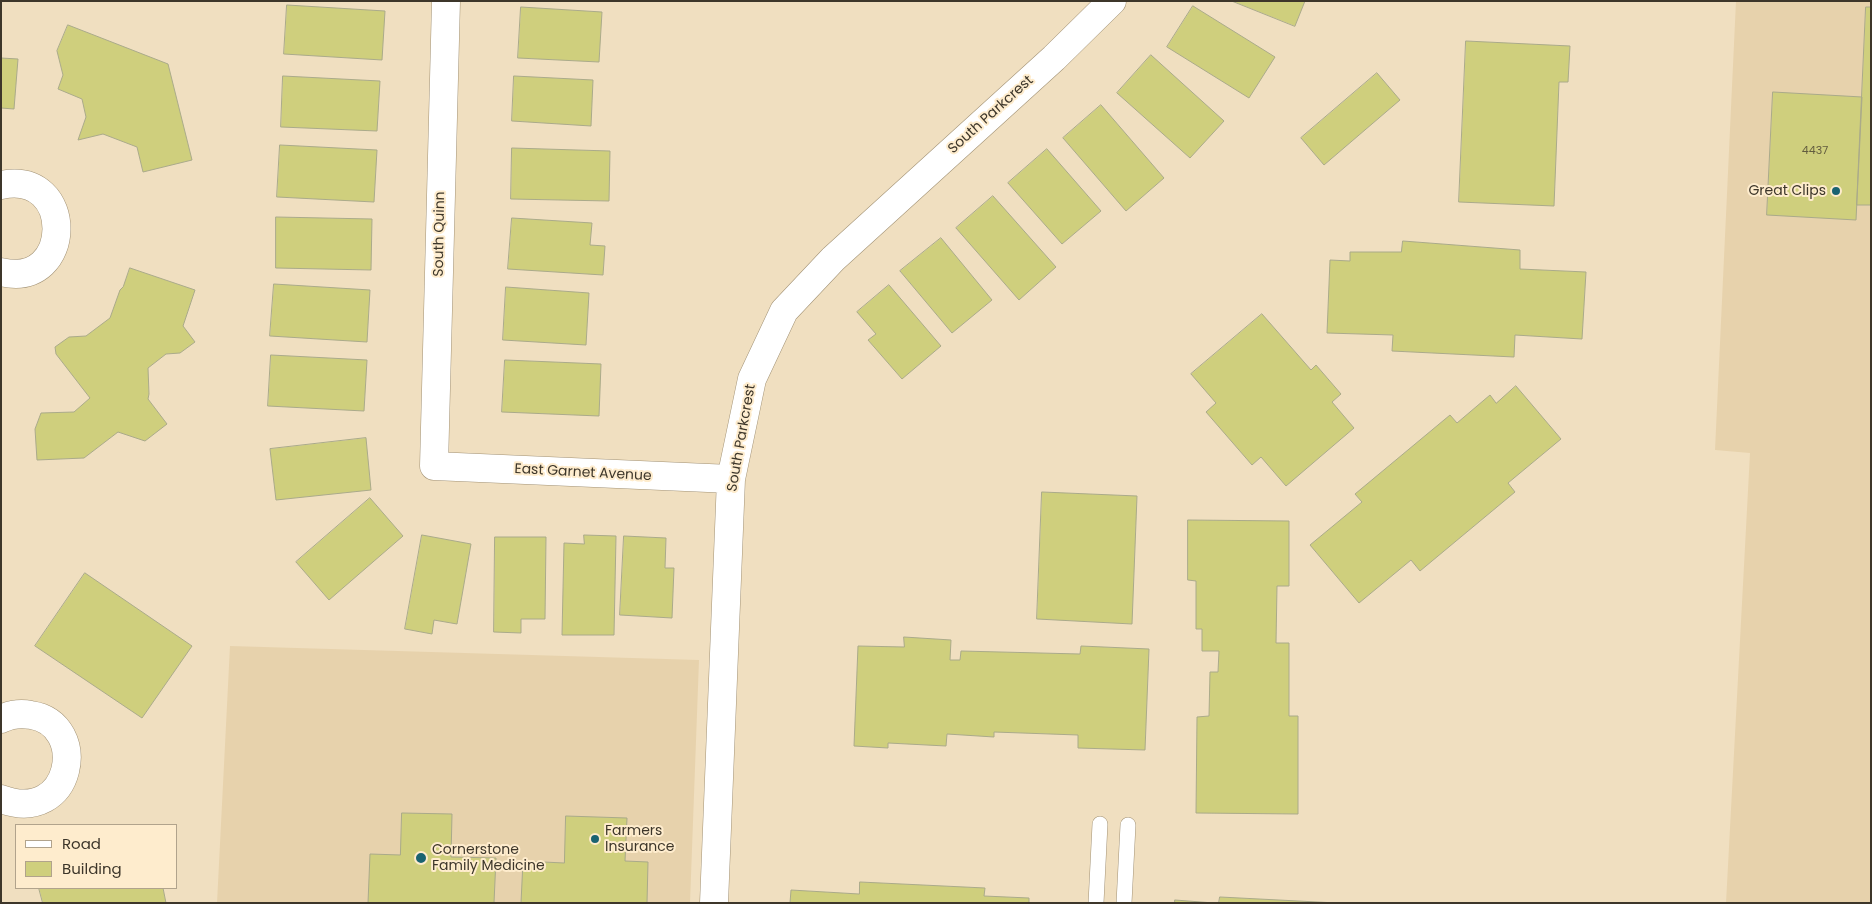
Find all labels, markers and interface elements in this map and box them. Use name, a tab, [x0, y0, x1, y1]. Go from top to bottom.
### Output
street label: South Parkcrest	[945, 72, 1037, 158]
house number: 4437	[1802, 144, 1828, 158]
place label: Great Clips	[1748, 183, 1826, 199]
marker: Great Clips	[1830, 185, 1842, 197]
street label: South Quinn	[431, 191, 449, 277]
street label: South Parkcrest	[724, 383, 760, 493]
street label: East Garnet Avenue	[514, 461, 652, 485]
place label: Farmers Insurance	[605, 823, 674, 856]
legend	[15, 824, 178, 889]
text: Road	[62, 833, 101, 854]
marker: Farmers Insurance	[589, 833, 601, 845]
place label: Cornerstone Family Medicine	[432, 842, 545, 874]
marker: Cornerstone Family Medicine	[414, 851, 428, 865]
text: Building	[62, 858, 122, 879]

